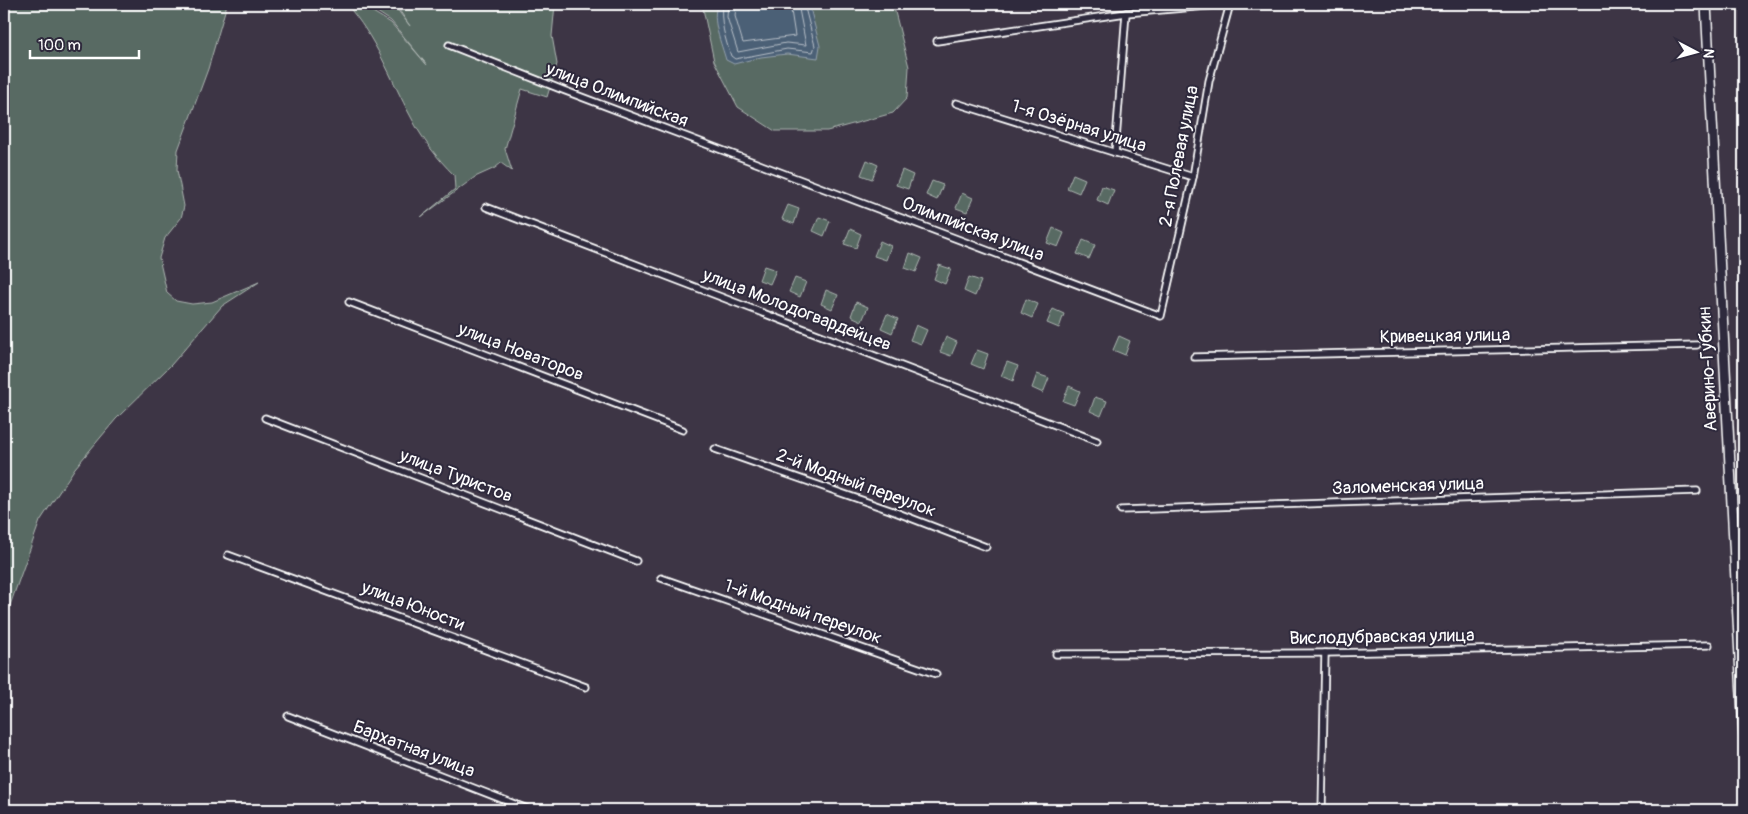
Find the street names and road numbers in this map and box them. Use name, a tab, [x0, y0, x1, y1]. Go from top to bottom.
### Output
street label: улица Олимпийская	[542, 57, 691, 133]
street label: 2-я Полевая улица	[1154, 83, 1204, 229]
street label: 1-я Озёрная улица	[1009, 95, 1149, 157]
street label: Олимпийская улица	[899, 191, 1047, 267]
street label: улица Молодогвардейцев	[699, 263, 895, 357]
street label: Аверино-Губкин	[1693, 306, 1723, 432]
street label: улица Новаторов	[454, 317, 587, 387]
street label: Кривецкая улица	[1379, 323, 1511, 349]
street label: 2-й Модный переулок	[773, 443, 939, 523]
street label: улица Туристов	[395, 444, 516, 508]
street label: Заломенская улица	[1332, 472, 1484, 500]
street label: 1-й Модный переулок	[721, 574, 885, 650]
street label: улица Юности	[357, 575, 468, 636]
street label: Вислодубравская улица	[1289, 624, 1475, 650]
street label: Бархатная улица	[350, 715, 478, 783]

